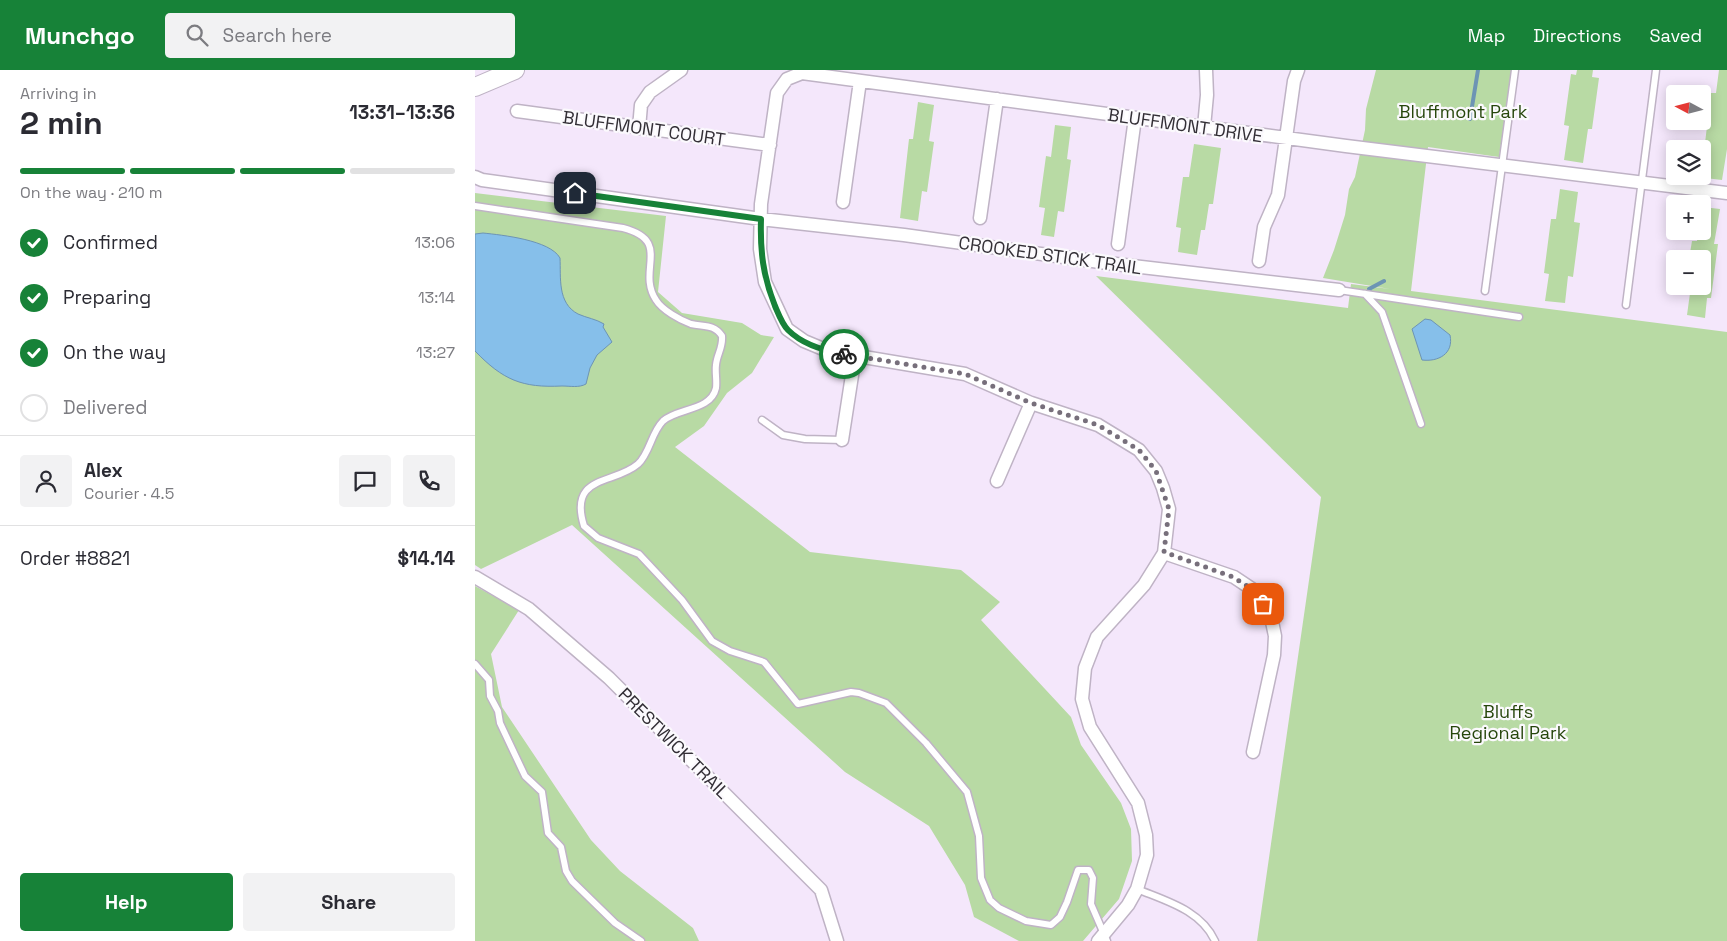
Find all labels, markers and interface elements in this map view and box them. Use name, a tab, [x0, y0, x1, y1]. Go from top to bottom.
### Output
search box	[165, 13, 515, 58]
text: Munchgo	[25, 20, 135, 51]
icon: search	[183, 21, 211, 49]
text: Search here	[223, 23, 332, 48]
text: Map	[1468, 24, 1505, 47]
text: Directions	[1533, 24, 1622, 47]
text: Saved	[1650, 24, 1702, 47]
text: Arriving in	[20, 83, 97, 104]
north arrow	[1666, 85, 1711, 130]
map controls	[1666, 85, 1711, 295]
text: 13:31–13:36	[349, 100, 455, 125]
park label: Bluffmont Park	[1399, 100, 1528, 123]
text: 2 min	[20, 103, 103, 143]
street label: BLUFFMONT DRIVE	[1106, 103, 1264, 147]
street label: BLUFFMONT COURT	[561, 105, 727, 151]
button: layers	[1666, 140, 1711, 185]
pin	[554, 172, 596, 214]
icon: home	[561, 179, 589, 207]
text: On the way · 210 m	[20, 182, 163, 203]
button: +	[1666, 195, 1711, 240]
icon: check	[20, 229, 48, 257]
text: Confirmed	[63, 230, 158, 255]
street label: CROOKED STICK TRAIL	[957, 231, 1143, 279]
text: 13:06	[415, 232, 455, 253]
button: −	[1666, 250, 1711, 295]
icon: check	[20, 284, 48, 312]
text: Preparing	[63, 285, 151, 310]
text: 13:14	[418, 287, 455, 308]
courier	[819, 329, 869, 379]
icon: check	[20, 339, 48, 367]
text: On the way	[63, 340, 166, 365]
icon: bike	[830, 340, 858, 368]
text: 13:27	[416, 342, 455, 363]
text: Delivered	[63, 395, 148, 420]
button: person	[20, 455, 72, 507]
button: chat	[339, 455, 391, 507]
button: phone	[403, 455, 455, 507]
text: Alex	[84, 458, 123, 483]
text: Courier · 4.5	[84, 483, 174, 504]
text: Order #8821	[20, 546, 130, 571]
text: $14.14	[397, 546, 455, 571]
pin	[1242, 583, 1284, 625]
icon: bag	[1249, 590, 1277, 618]
street label: PRESTWICK TRAIL	[614, 683, 734, 803]
park label: Bluffs Regional Park	[1450, 700, 1567, 744]
button: Help	[20, 873, 233, 931]
button: Share	[243, 873, 455, 931]

